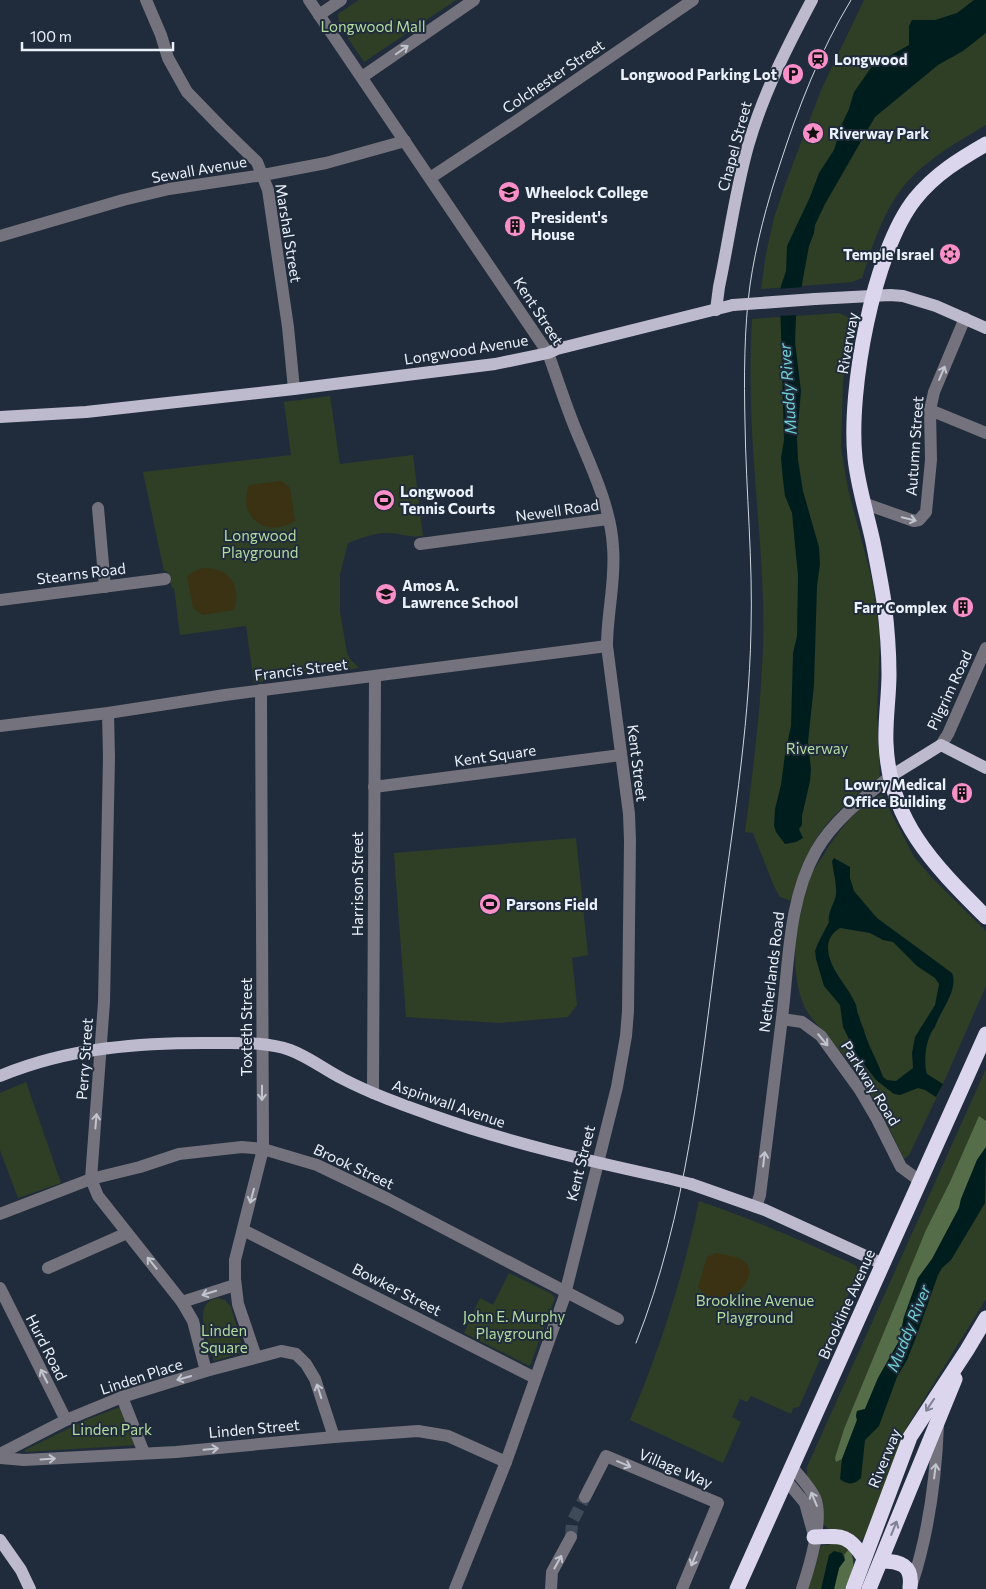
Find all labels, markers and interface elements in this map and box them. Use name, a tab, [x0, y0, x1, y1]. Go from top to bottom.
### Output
park label: Longwood Mall	[320, 17, 426, 35]
scale bar	[22, 20, 174, 52]
text: 100 m	[30, 27, 72, 45]
street label: Colchester Street	[499, 35, 607, 117]
one-way arrow	[395, 45, 409, 55]
station icon: Longwood	[806, 47, 830, 71]
place label: Longwood	[834, 50, 907, 68]
parking icon: Longwood Parking Lot	[781, 62, 805, 86]
place label: Longwood Parking Lot	[620, 65, 777, 83]
street label: Chapel Street	[713, 99, 755, 193]
place icon: Riverway Park	[801, 121, 825, 145]
place label: Riverway Park	[829, 124, 929, 142]
street label: Sewall Avenue	[150, 152, 248, 186]
school or university icon: Wheelock College	[497, 180, 521, 204]
street label: Marshal Street	[272, 182, 306, 284]
place label: Wheelock College	[525, 183, 648, 201]
place label: President's House	[531, 208, 608, 243]
building icon: President's House	[503, 214, 527, 238]
synagogue icon: Temple Israel	[938, 242, 962, 266]
place label: Temple Israel	[843, 245, 934, 263]
street label: Kent Street	[510, 274, 568, 348]
street label: Riverway	[833, 310, 861, 375]
street label: Longwood Avenue	[403, 330, 529, 368]
water label: Muddy River	[774, 342, 800, 435]
one-way arrow	[938, 366, 947, 381]
street label: Autumn Street	[902, 395, 926, 497]
place label: Longwood Tennis Courts	[400, 482, 495, 517]
sports icon: Longwood Tennis Courts	[372, 488, 396, 512]
street label: Newell Road	[514, 495, 600, 525]
one-way arrow	[901, 515, 917, 524]
park label: Longwood Playground	[222, 526, 298, 561]
street label: Stearns Road	[35, 559, 127, 587]
place label: Amos A. Lawrence School	[402, 576, 518, 611]
school or university icon: Amos A. Lawrence School	[374, 582, 398, 606]
building icon: Farr Complex	[951, 595, 975, 619]
place label: Farr Complex	[854, 598, 947, 616]
street label: Pilgrim Road	[923, 647, 975, 733]
street label: Francis Street	[253, 654, 349, 684]
street label: Kent Street	[624, 723, 652, 803]
park label: Riverway	[786, 739, 848, 757]
street label: Kent Square	[453, 740, 537, 770]
place label: Lowry Medical Office Building	[843, 775, 946, 810]
building icon: Lowry Medical Office Building	[950, 781, 974, 805]
street label: Harrison Street	[348, 832, 366, 936]
sports icon: Parsons Field	[478, 892, 502, 916]
place label: Parsons Field	[506, 895, 598, 913]
street label: Netherlands Road	[755, 911, 787, 1033]
street label: Toxteth Street	[237, 978, 255, 1076]
street label: Perry Street	[72, 1017, 96, 1101]
one-way arrow	[818, 1033, 829, 1046]
street label: Parkway Road	[838, 1037, 904, 1129]
street label: Aspinwall Avenue	[390, 1075, 508, 1131]
one-way arrow	[258, 1085, 267, 1101]
one-way arrow	[91, 1114, 101, 1130]
street label: Kent Street	[562, 1123, 598, 1203]
street label: Brook Street	[311, 1140, 397, 1192]
one-way arrow	[759, 1151, 769, 1167]
one-way arrow	[247, 1188, 256, 1204]
street label: Brookline Avenue	[814, 1246, 878, 1362]
one-way arrow	[146, 1257, 157, 1270]
street label: Bowker Street	[350, 1259, 444, 1319]
water label: Muddy River	[882, 1281, 934, 1374]
one-way arrow	[201, 1289, 217, 1299]
park label: Brookline Avenue Playground	[696, 1291, 814, 1326]
park label: John E. Murphy Playground	[463, 1307, 565, 1342]
street label: Hurd Road	[23, 1311, 71, 1383]
park label: Linden Square	[200, 1321, 248, 1356]
street label: Linden Place	[98, 1354, 185, 1398]
one-way arrow	[39, 1369, 48, 1384]
one-way arrow	[176, 1373, 192, 1383]
one-way arrow	[314, 1383, 323, 1399]
one-way arrow	[925, 1397, 935, 1411]
street label: Linden Street	[208, 1415, 300, 1441]
park label: Linden Park	[72, 1420, 152, 1438]
street label: Riverway	[864, 1425, 904, 1490]
one-way arrow	[202, 1444, 218, 1453]
street label: Village Way	[636, 1444, 716, 1492]
one-way arrow	[40, 1454, 56, 1463]
one-way arrow	[617, 1460, 632, 1469]
one-way arrow	[930, 1464, 940, 1480]
one-way arrow	[809, 1492, 819, 1507]
one-way arrow	[890, 1521, 900, 1536]
one-way arrow	[689, 1551, 698, 1566]
one-way arrow	[553, 1555, 563, 1570]

